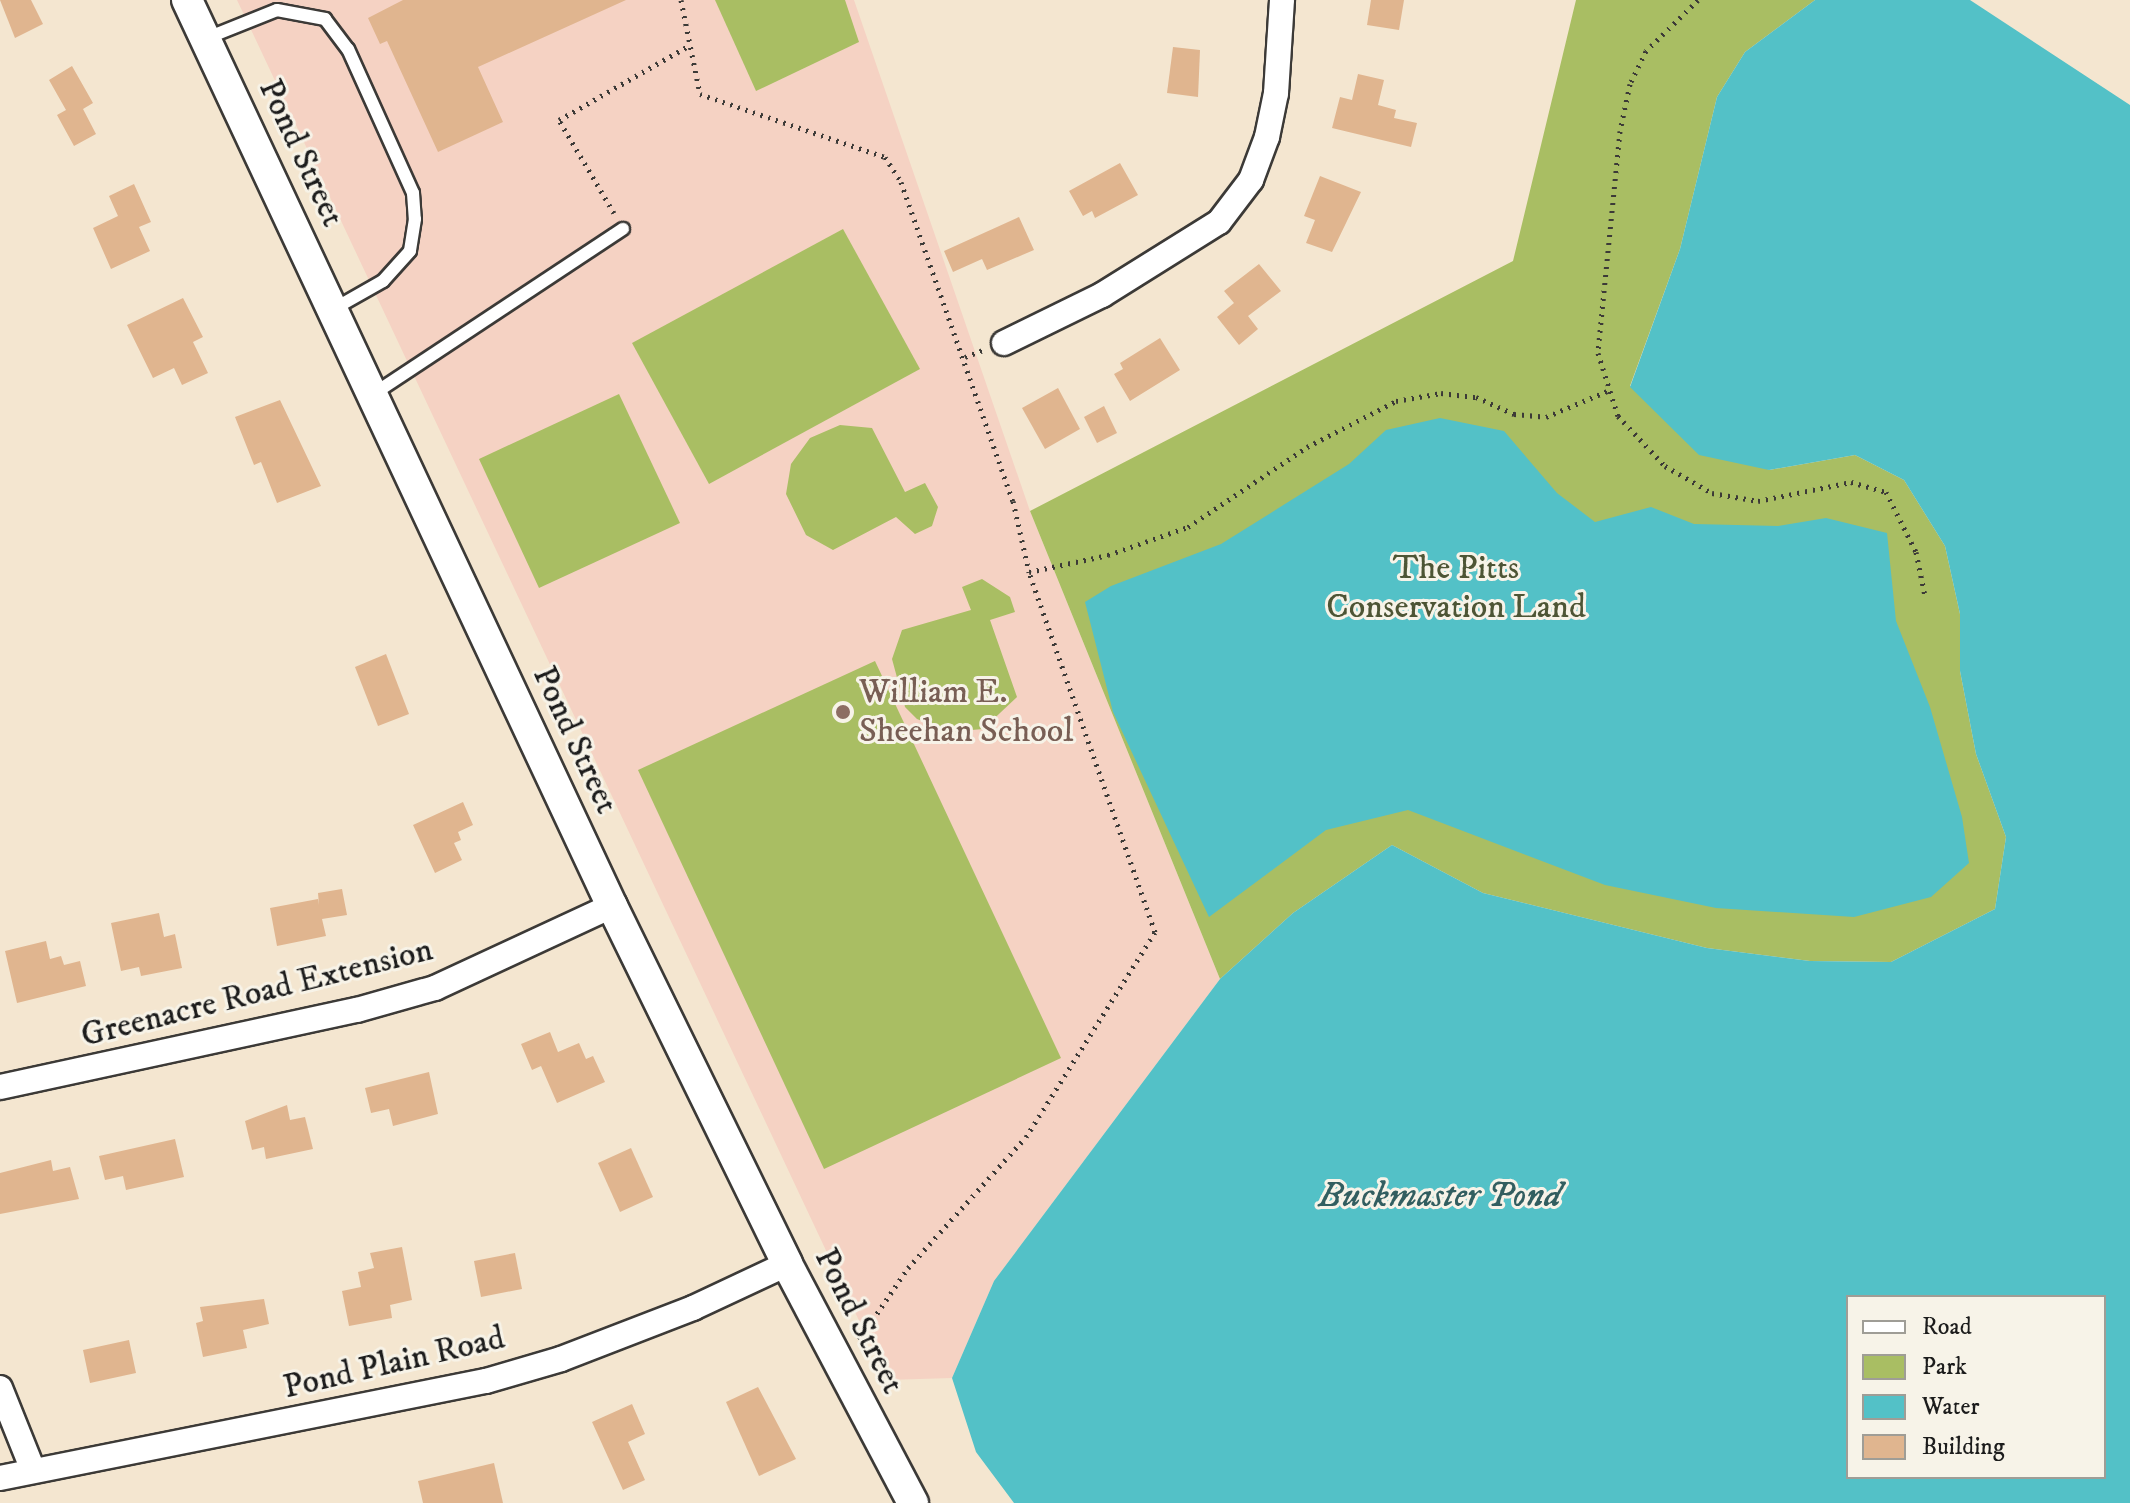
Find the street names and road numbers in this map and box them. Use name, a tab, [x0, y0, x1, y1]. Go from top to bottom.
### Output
street label: Pond Street	[249, 73, 353, 233]
street label: Pond Street	[523, 660, 627, 820]
street label: Greenacre Road Extension	[77, 930, 437, 1056]
street label: Pond Street	[805, 1241, 913, 1401]
street label: Pond Plain Road	[279, 1318, 509, 1408]

